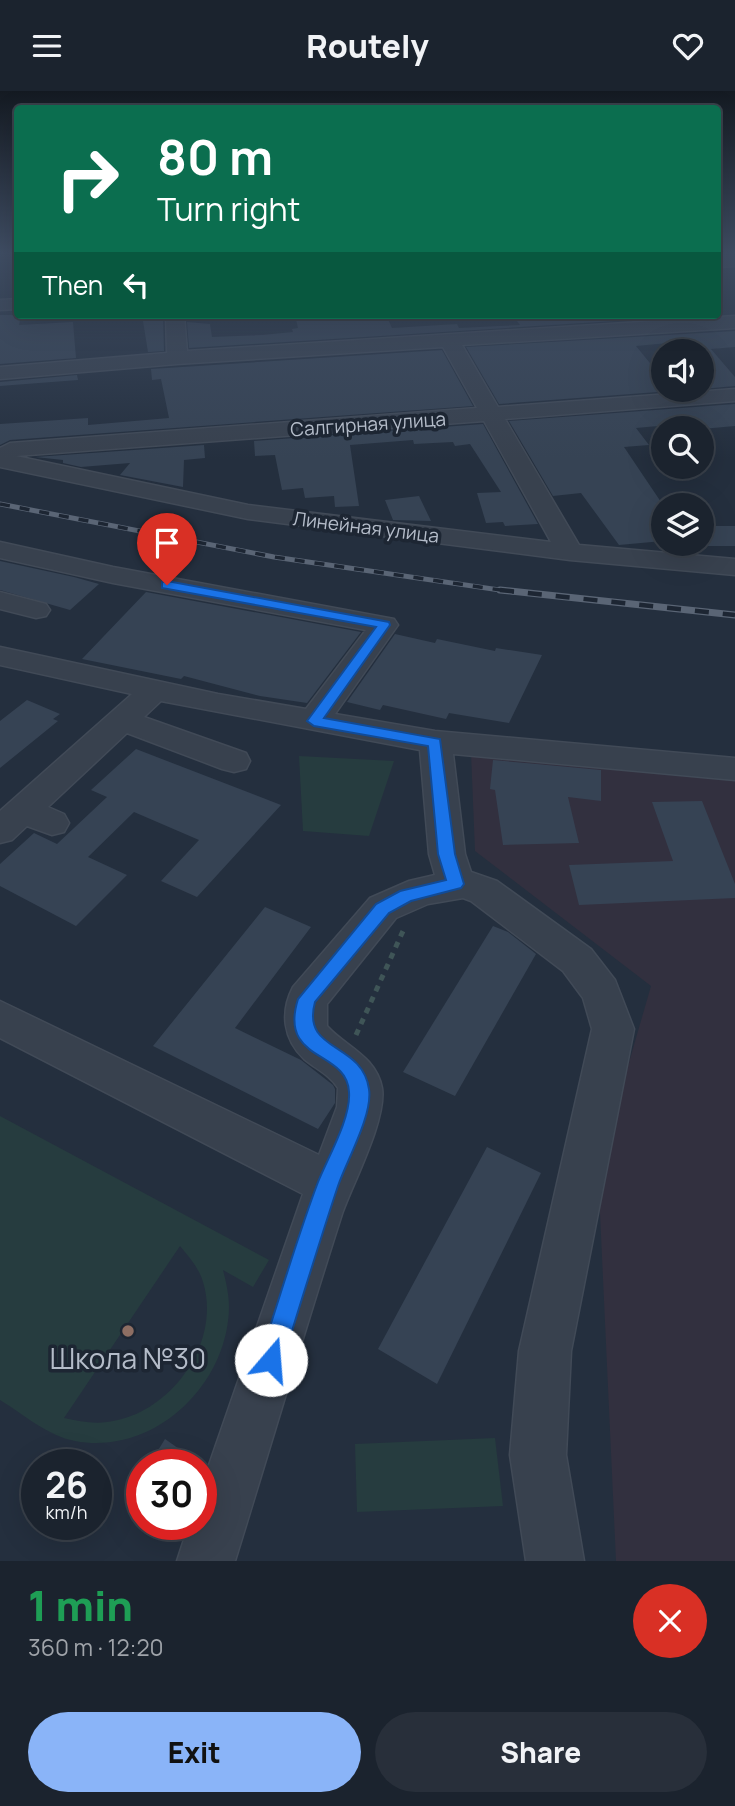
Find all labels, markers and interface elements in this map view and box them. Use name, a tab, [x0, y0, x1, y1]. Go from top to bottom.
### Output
text: Routely	[306, 24, 429, 68]
icon: menu	[28, 27, 66, 65]
icon: heart	[669, 27, 707, 65]
text: 80 m	[157, 123, 273, 190]
icon: right	[42, 133, 133, 224]
text: Turn right	[157, 187, 300, 231]
icon: left	[117, 266, 155, 304]
text: Then	[42, 267, 103, 303]
map controls	[651, 339, 714, 556]
button: sound	[651, 339, 714, 402]
street label: Салгирная улица	[289, 406, 447, 442]
button: search	[651, 416, 714, 479]
button: layers	[651, 493, 714, 556]
street label: Линейная улица	[291, 505, 441, 549]
pin	[137, 513, 197, 585]
icon: arrive	[148, 524, 186, 562]
marker: Школа №30	[120, 1323, 136, 1339]
position arrow	[234, 1323, 308, 1397]
place label: Школа №30	[50, 1339, 206, 1377]
speed limit sign: 30	[126, 1449, 217, 1540]
text: 26	[45, 1461, 88, 1509]
text: km/h	[46, 1500, 87, 1524]
text: 1 min	[28, 1576, 133, 1634]
button: close	[633, 1584, 707, 1658]
text: 360 m · 12:20	[28, 1631, 164, 1663]
button: Exit	[28, 1712, 361, 1792]
button: Share	[375, 1712, 707, 1792]

